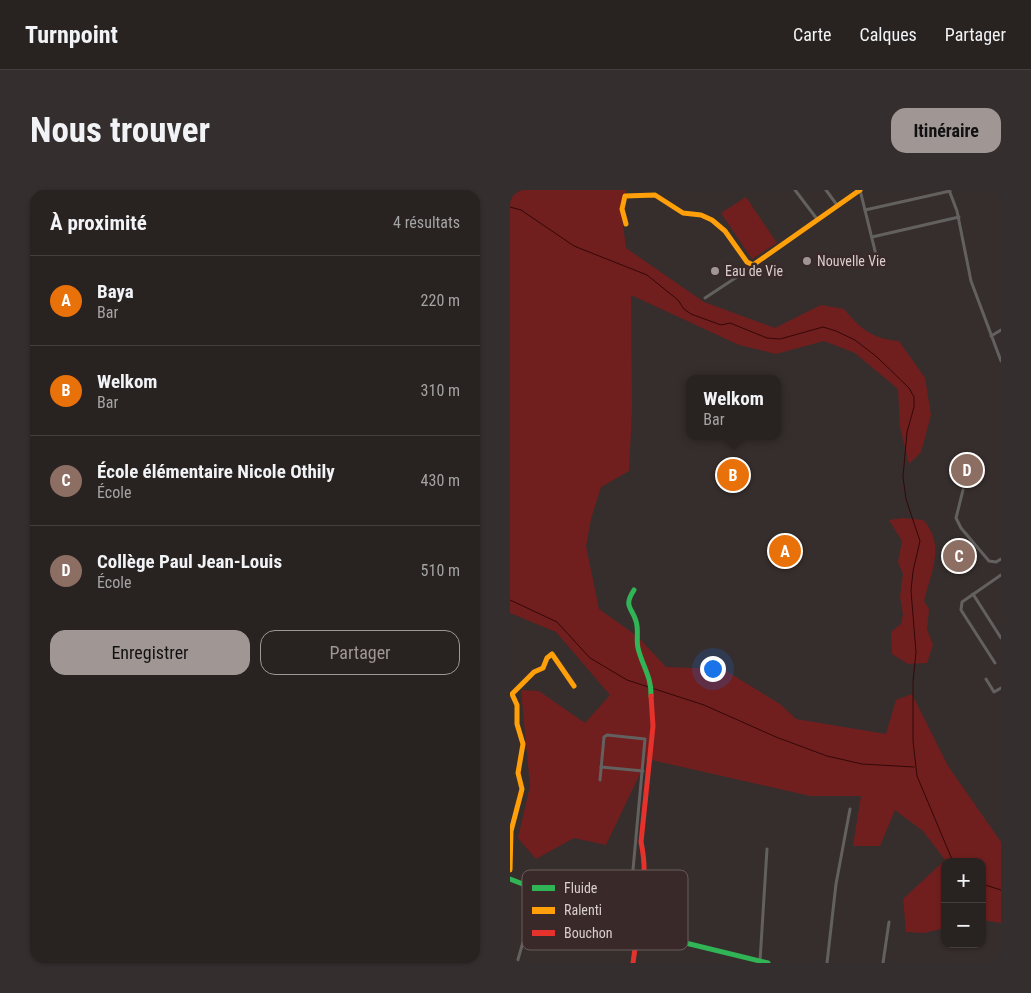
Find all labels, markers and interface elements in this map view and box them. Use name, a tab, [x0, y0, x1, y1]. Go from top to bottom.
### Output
text: Turnpoint	[25, 21, 118, 49]
text: Carte	[793, 24, 832, 45]
text: Calques	[860, 24, 917, 45]
text: Partager	[945, 24, 1006, 45]
button: Itinéraire	[891, 108, 1001, 153]
text: Nous trouver	[30, 110, 210, 151]
text: À proximité	[50, 211, 147, 235]
text: 4 résultats	[393, 213, 460, 232]
place label: Nouvelle Vie	[817, 253, 886, 269]
marker: Nouvelle Vie	[801, 255, 813, 267]
place label: Eau de Vie	[725, 263, 783, 279]
marker: Eau de Vie	[709, 265, 721, 277]
text: Baya	[97, 280, 134, 303]
text: A	[61, 291, 71, 310]
text: 220 m	[421, 291, 460, 310]
text: Bar	[97, 303, 118, 322]
text: Welkom	[97, 370, 157, 393]
popup	[686, 375, 781, 440]
text: B	[62, 381, 70, 400]
text: 310 m	[421, 381, 460, 400]
text: Welkom	[703, 387, 764, 410]
text: Bar	[97, 393, 118, 412]
text: Bar	[703, 410, 725, 429]
pin: D	[951, 451, 983, 489]
pin: B	[717, 456, 749, 494]
text: École élémentaire Nicole Othily	[97, 460, 335, 483]
text: C	[61, 471, 71, 490]
text: 430 m	[421, 471, 460, 490]
text: École	[97, 483, 131, 502]
pin: A	[769, 532, 801, 570]
pin: C	[943, 537, 975, 575]
text: Collège Paul Jean-Louis	[97, 550, 282, 573]
text: D	[61, 561, 71, 580]
text: 510 m	[421, 561, 460, 580]
text: École	[97, 573, 131, 592]
button: Enregistrer	[50, 630, 250, 675]
button: Partager	[260, 630, 460, 675]
your location	[700, 656, 726, 682]
map controls	[941, 858, 986, 948]
button: +	[941, 858, 986, 903]
legend	[522, 870, 688, 950]
text: Fluide	[564, 880, 598, 896]
text: Ralenti	[564, 902, 602, 918]
button: −	[941, 903, 986, 948]
text: Bouchon	[564, 925, 612, 941]

